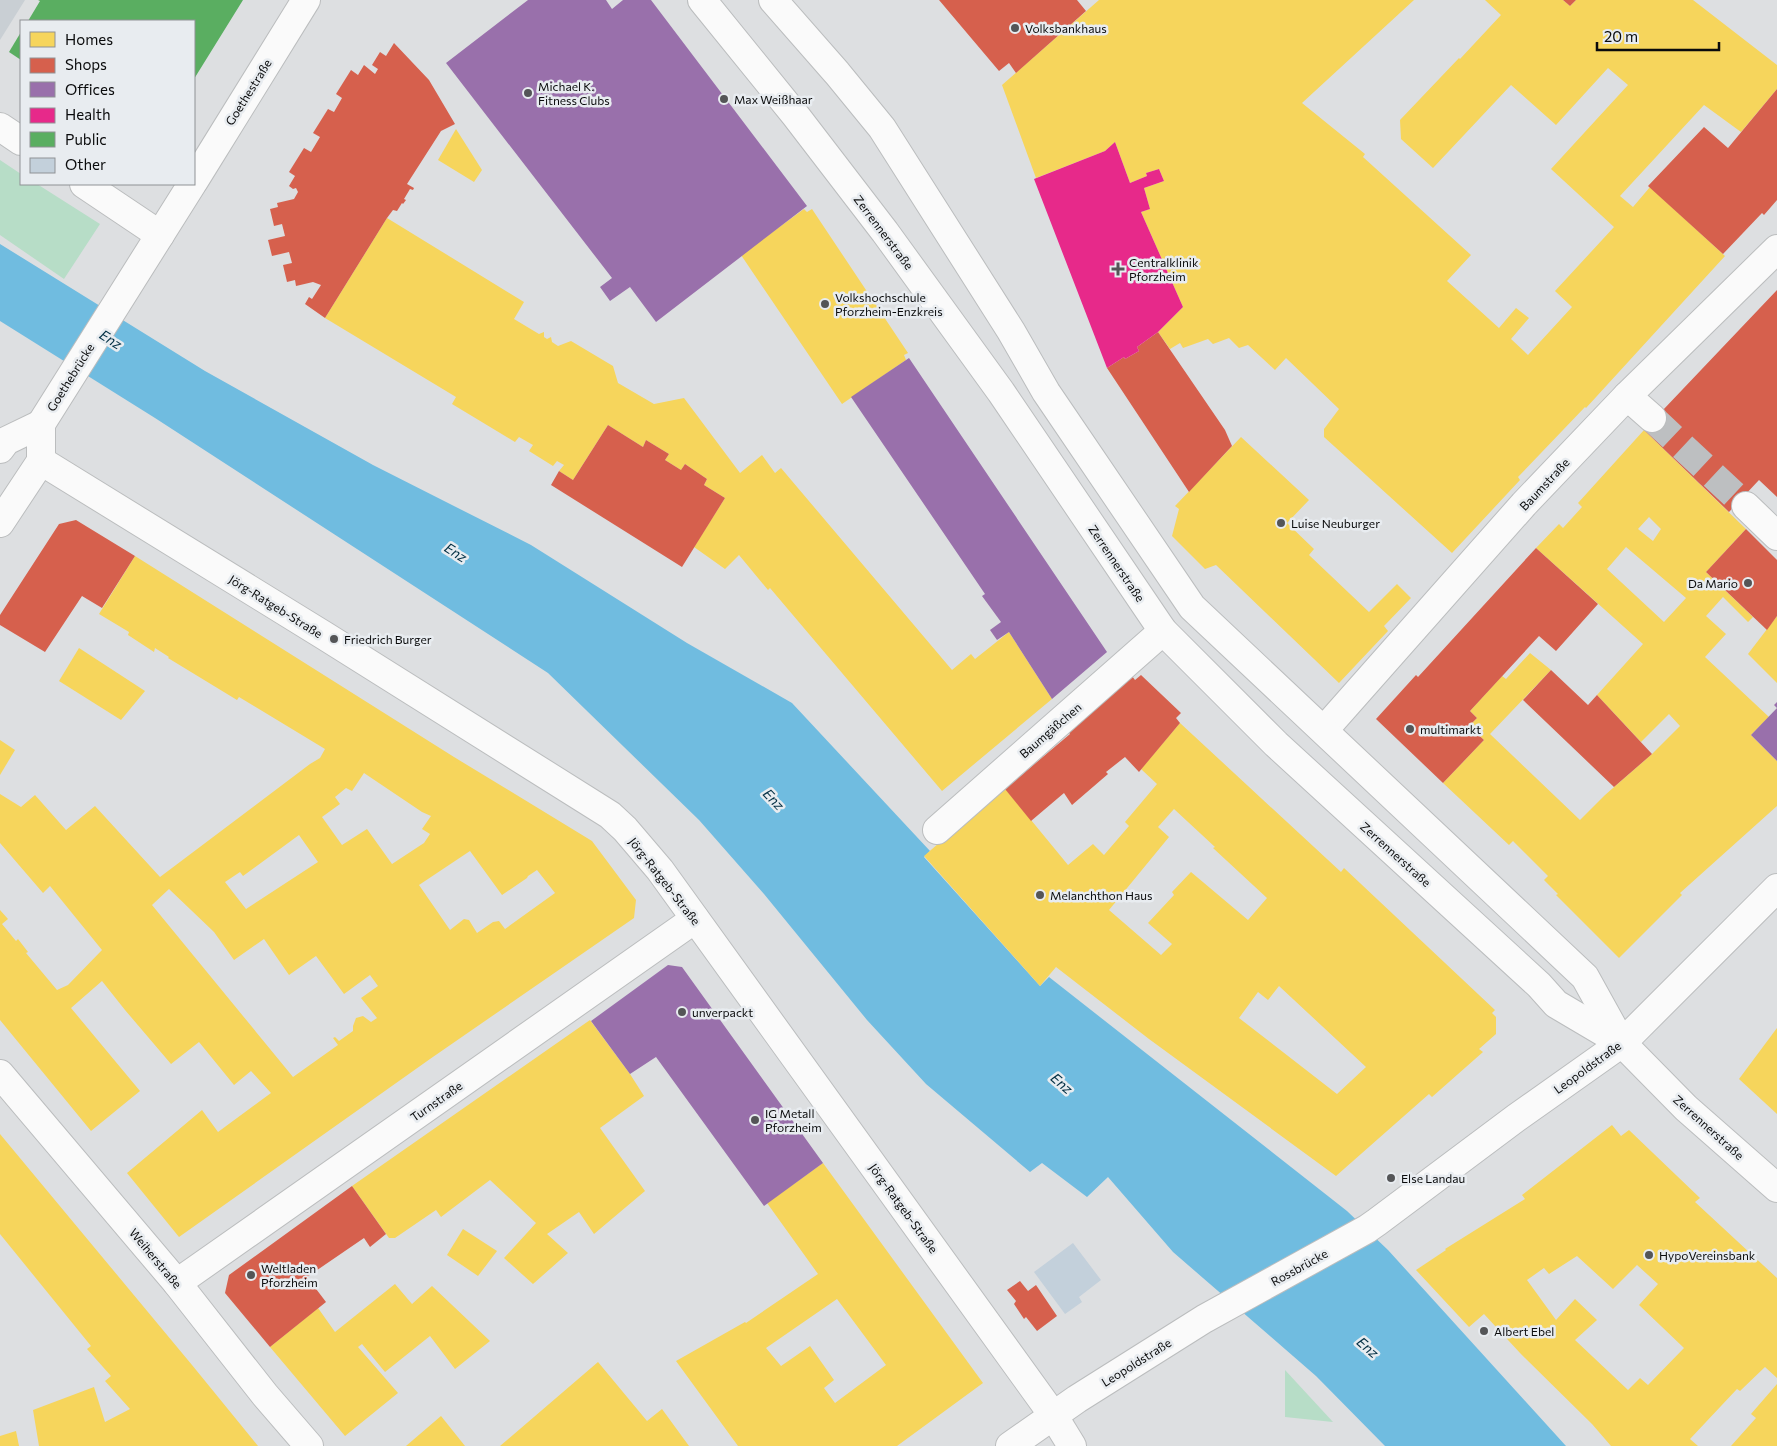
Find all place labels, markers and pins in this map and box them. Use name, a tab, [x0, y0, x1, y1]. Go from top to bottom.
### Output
place label: Volksbankhaus	[1025, 21, 1107, 35]
marker: Volksbankhaus	[1009, 22, 1021, 34]
place label: Michael K. Fitness Clubs	[538, 79, 610, 107]
marker: Michael K. Fitness Clubs	[522, 87, 534, 99]
place label: Max Weißhaar	[734, 92, 813, 106]
marker: Max Weißhaar	[718, 93, 730, 105]
place label: Centralklinik Pforzheim	[1129, 255, 1199, 283]
marker: Centralklinik Pforzheim	[1111, 262, 1125, 276]
place label: Volkshochschule Pforzheim-Enzkreis	[835, 290, 943, 318]
marker: Volkshochschule Pforzheim-Enzkreis	[819, 298, 831, 310]
place label: Luise Neuburger	[1291, 516, 1380, 530]
marker: Luise Neuburger	[1275, 517, 1287, 529]
place label: Da Mario	[1688, 576, 1738, 590]
marker: Da Mario	[1742, 577, 1754, 589]
place label: Friedrich Burger	[344, 632, 432, 646]
marker: Friedrich Burger	[328, 633, 340, 645]
place label: multimarkt	[1420, 722, 1481, 736]
marker: multimarkt	[1404, 723, 1416, 735]
place label: Melanchthon Haus	[1050, 888, 1152, 902]
marker: Melanchthon Haus	[1034, 889, 1046, 901]
place label: unverpackt	[692, 1005, 753, 1019]
marker: unverpackt	[676, 1006, 688, 1018]
place label: IG Metall Pforzheim	[765, 1106, 822, 1134]
marker: IG Metall Pforzheim	[749, 1114, 761, 1126]
place label: Else Landau	[1401, 1171, 1465, 1185]
marker: Else Landau	[1385, 1172, 1397, 1184]
place label: HypoVereinsbank	[1659, 1248, 1756, 1262]
marker: HypoVereinsbank	[1643, 1249, 1655, 1261]
place label: Weltladen Pforzheim	[261, 1261, 318, 1289]
marker: Weltladen Pforzheim	[245, 1269, 257, 1281]
place label: Albert Ebel	[1494, 1324, 1554, 1338]
marker: Albert Ebel	[1478, 1325, 1490, 1337]

